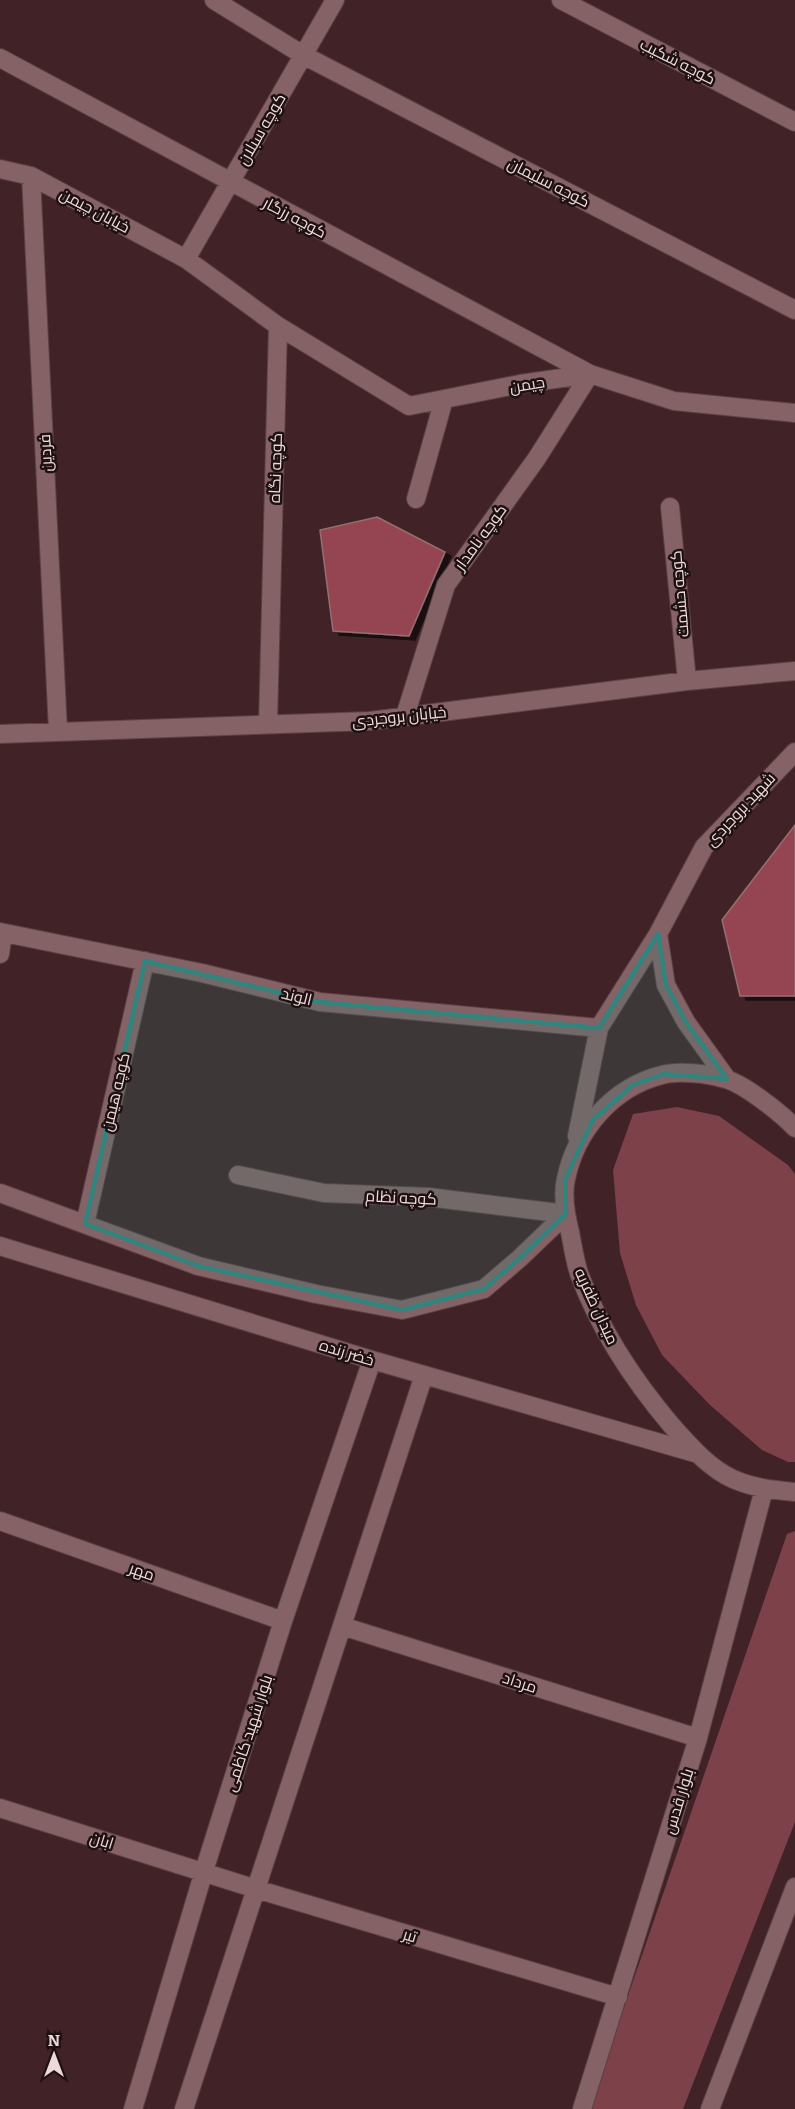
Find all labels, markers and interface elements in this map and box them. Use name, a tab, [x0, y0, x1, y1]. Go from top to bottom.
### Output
street label: کوچه شکیب	[636, 34, 719, 90]
street label: کوچه سبلان	[233, 90, 291, 170]
street label: کوچه سلیمان	[504, 154, 593, 213]
street label: خیابان چیمن	[55, 184, 133, 239]
street label: کوچه رزگار	[258, 192, 330, 244]
street label: چیمن	[508, 372, 546, 399]
street label: کوچه نگاه	[265, 433, 288, 504]
street label: فردین	[35, 434, 57, 472]
street label: کوچه نامدار	[450, 501, 512, 576]
street label: کوچه حشمت	[666, 550, 695, 638]
street label: خیابان بروجردی	[351, 702, 447, 732]
street label: شهید بروجردی	[701, 769, 780, 851]
street label: الوند	[280, 984, 314, 1009]
street label: کوچه هیمن	[97, 1051, 136, 1134]
street label: کوچه نظام	[365, 1186, 437, 1211]
street label: میدان ظفریه	[570, 1265, 623, 1348]
street label: خضر زنده	[317, 1335, 377, 1370]
street label: مهر	[125, 1558, 157, 1586]
street label: مرداد	[500, 1668, 539, 1697]
street label: بلوار شهید کاظمی	[221, 1672, 277, 1794]
street label: بلوار قدس	[659, 1766, 698, 1837]
street label: ابان	[87, 1828, 116, 1854]
street label: تیر	[400, 1924, 420, 1947]
north arrow	[24, 2025, 84, 2085]
text: N	[48, 2031, 60, 2050]

